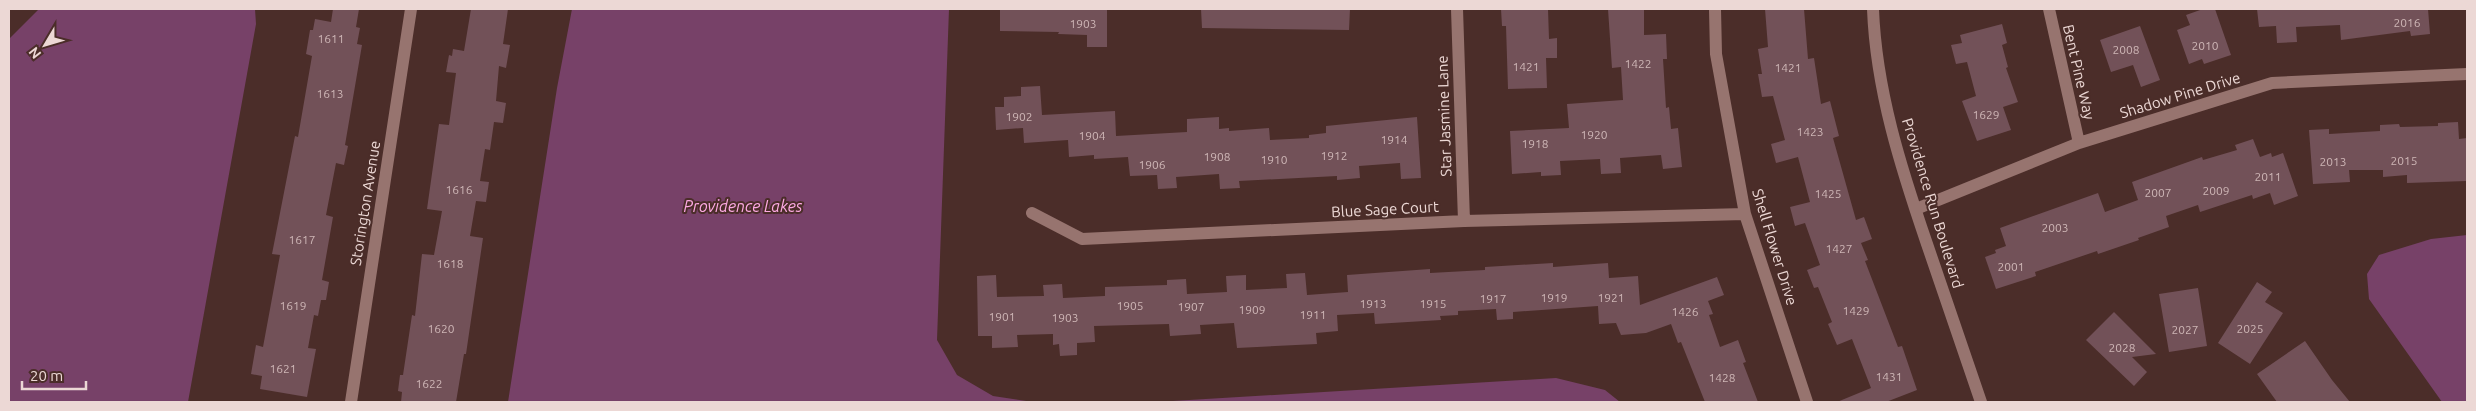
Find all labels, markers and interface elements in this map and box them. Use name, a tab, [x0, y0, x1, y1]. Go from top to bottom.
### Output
house number: 2016	[2393, 16, 2421, 29]
house number: 1903	[1069, 17, 1097, 30]
north arrow	[20, 20, 70, 70]
street label: Bent Pine Way	[2060, 23, 2098, 121]
house number: 1611	[317, 32, 345, 45]
house number: 2010	[2191, 39, 2219, 52]
house number: 2008	[2112, 43, 2140, 56]
text: N	[25, 44, 44, 62]
street label: Star Jasmine Lane	[1433, 55, 1455, 177]
house number: 1422	[1624, 57, 1652, 70]
house number: 1421	[1512, 60, 1540, 73]
house number: 1421	[1774, 61, 1802, 74]
street label: Shadow Pine Drive	[2118, 69, 2242, 121]
house number: 1613	[316, 87, 344, 100]
house number: 1629	[1972, 108, 2000, 121]
house number: 1902	[1005, 110, 1033, 123]
street label: Providence Run Boulevard	[1899, 116, 1967, 290]
house number: 1423	[1796, 125, 1824, 138]
house number: 1920	[1580, 128, 1608, 141]
house number: 1904	[1078, 129, 1106, 142]
house number: 1914	[1380, 133, 1408, 146]
house number: 1918	[1521, 137, 1549, 150]
street label: Storington Avenue	[347, 139, 383, 267]
house number: 1912	[1320, 149, 1348, 162]
house number: 1908	[1203, 150, 1231, 163]
house number: 1910	[1260, 153, 1288, 166]
house number: 2015	[2390, 154, 2418, 167]
house number: 2013	[2319, 155, 2347, 168]
house number: 1906	[1138, 158, 1166, 171]
house number: 2011	[2254, 170, 2282, 183]
house number: 1616	[445, 183, 473, 196]
house number: 2009	[2202, 184, 2230, 197]
house number: 2007	[2144, 186, 2172, 199]
street label: Shell Flower Drive	[1749, 187, 1801, 307]
house number: 1425	[1814, 187, 1842, 200]
water label: Providence Lakes	[683, 197, 803, 215]
street label: Blue Sage Court	[1331, 198, 1439, 220]
house number: 2003	[2041, 221, 2069, 234]
house number: 1617	[288, 233, 316, 246]
house number: 1427	[1825, 242, 1853, 255]
house number: 1618	[436, 257, 464, 270]
house number: 2001	[1997, 260, 2025, 273]
house number: 1919	[1540, 291, 1568, 304]
house number: 1921	[1597, 291, 1625, 304]
house number: 1917	[1479, 292, 1507, 305]
house number: 1913	[1359, 297, 1387, 310]
house number: 1915	[1419, 297, 1447, 310]
house number: 1619	[279, 299, 307, 312]
house number: 1905	[1116, 299, 1144, 312]
house number: 1907	[1177, 300, 1205, 313]
house number: 1909	[1238, 303, 1266, 316]
house number: 1429	[1842, 304, 1870, 317]
house number: 1426	[1671, 305, 1699, 318]
house number: 1911	[1299, 308, 1327, 321]
house number: 1901	[988, 310, 1016, 323]
house number: 1903	[1051, 311, 1079, 324]
house number: 1620	[427, 322, 455, 335]
house number: 2025	[2236, 322, 2264, 335]
house number: 2027	[2171, 323, 2199, 336]
house number: 2028	[2108, 341, 2136, 354]
scale bar	[22, 358, 86, 390]
house number: 1621	[269, 362, 297, 375]
text: 20 m	[30, 367, 63, 384]
house number: 1431	[1875, 370, 1903, 383]
house number: 1428	[1708, 371, 1736, 384]
house number: 1622	[415, 377, 443, 390]

